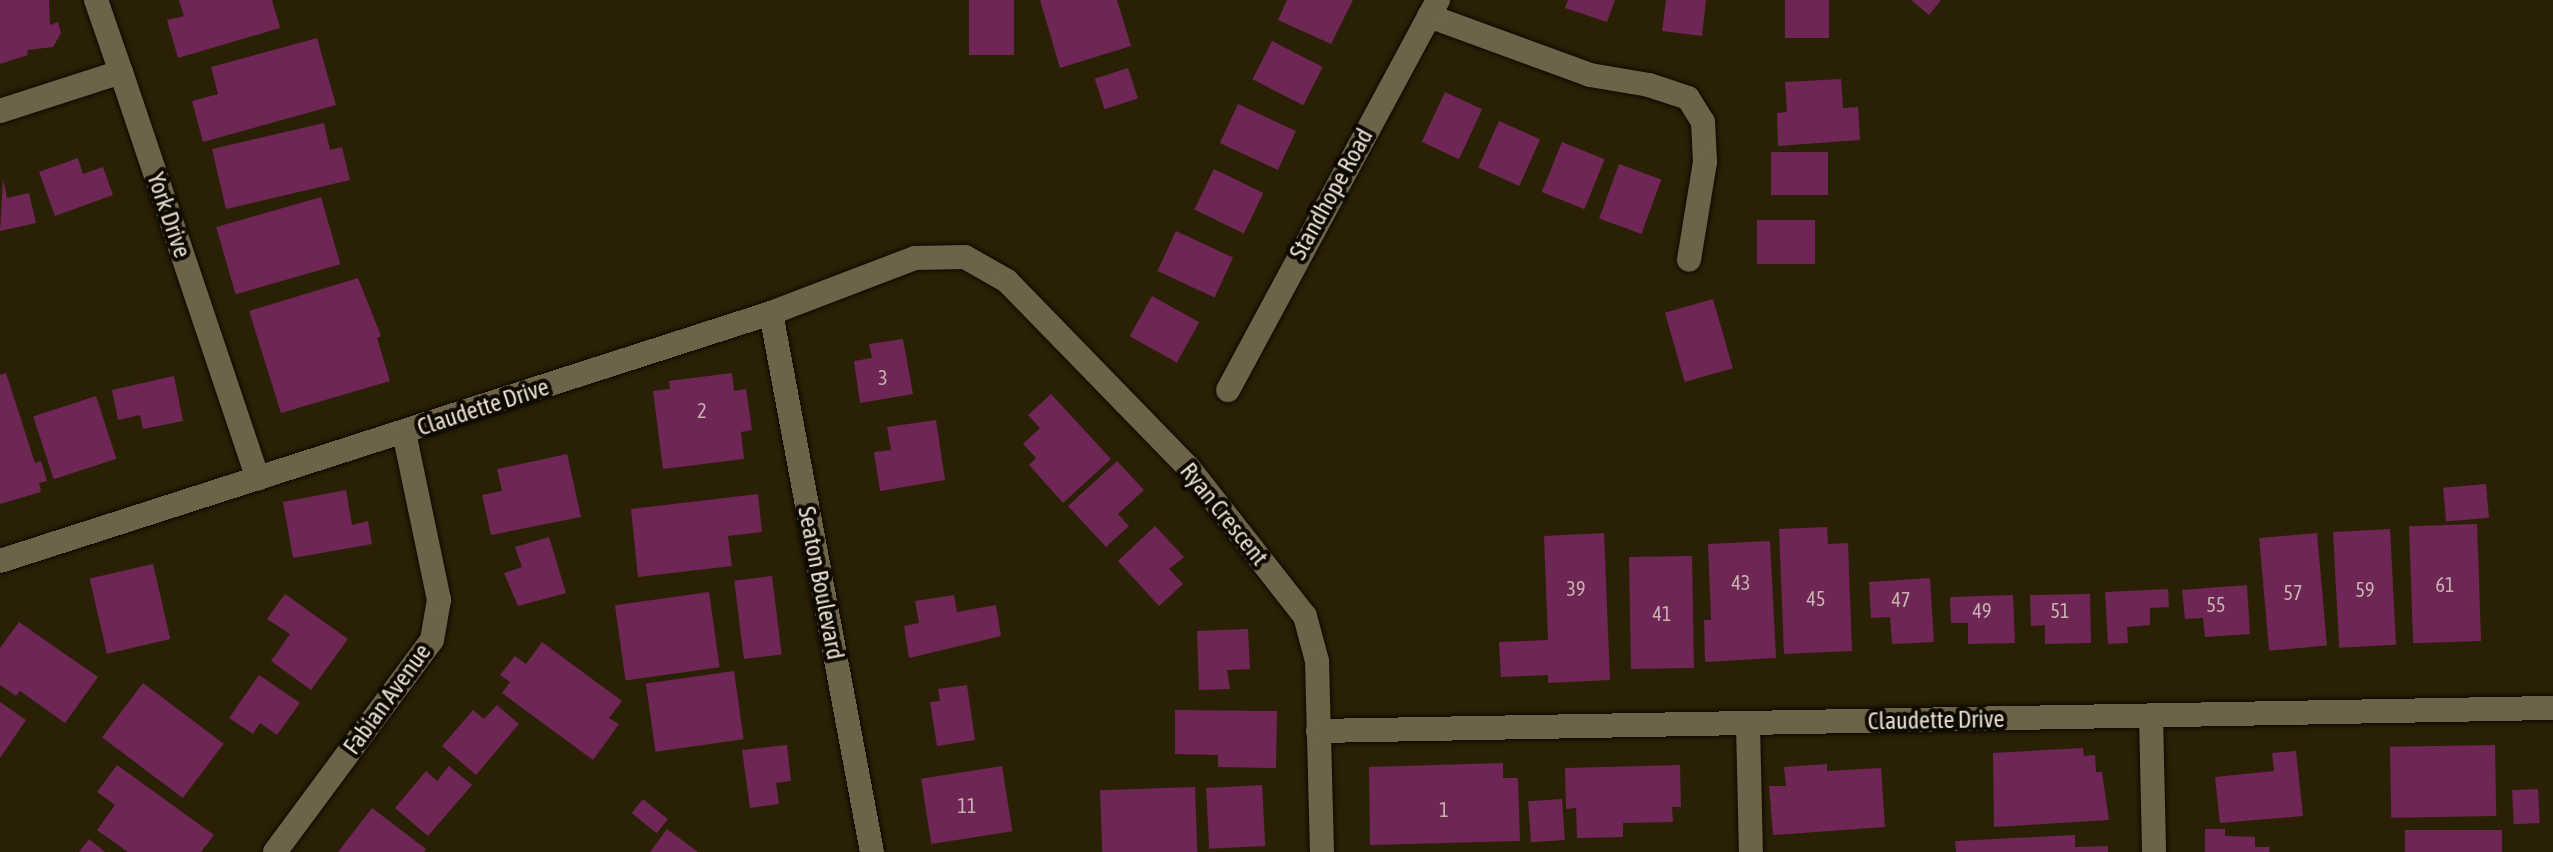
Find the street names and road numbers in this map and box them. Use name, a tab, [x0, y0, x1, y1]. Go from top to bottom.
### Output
street label: Standhope Road	[1283, 123, 1379, 265]
street label: York Drive	[141, 169, 197, 261]
street label: Claudette Drive	[414, 372, 552, 442]
street label: Ryan Crescent	[1174, 457, 1274, 571]
street label: Seaton Boulevard	[792, 504, 850, 662]
street label: Fabian Avenue	[337, 638, 437, 760]
street label: Claudette Drive	[1867, 704, 2005, 736]

